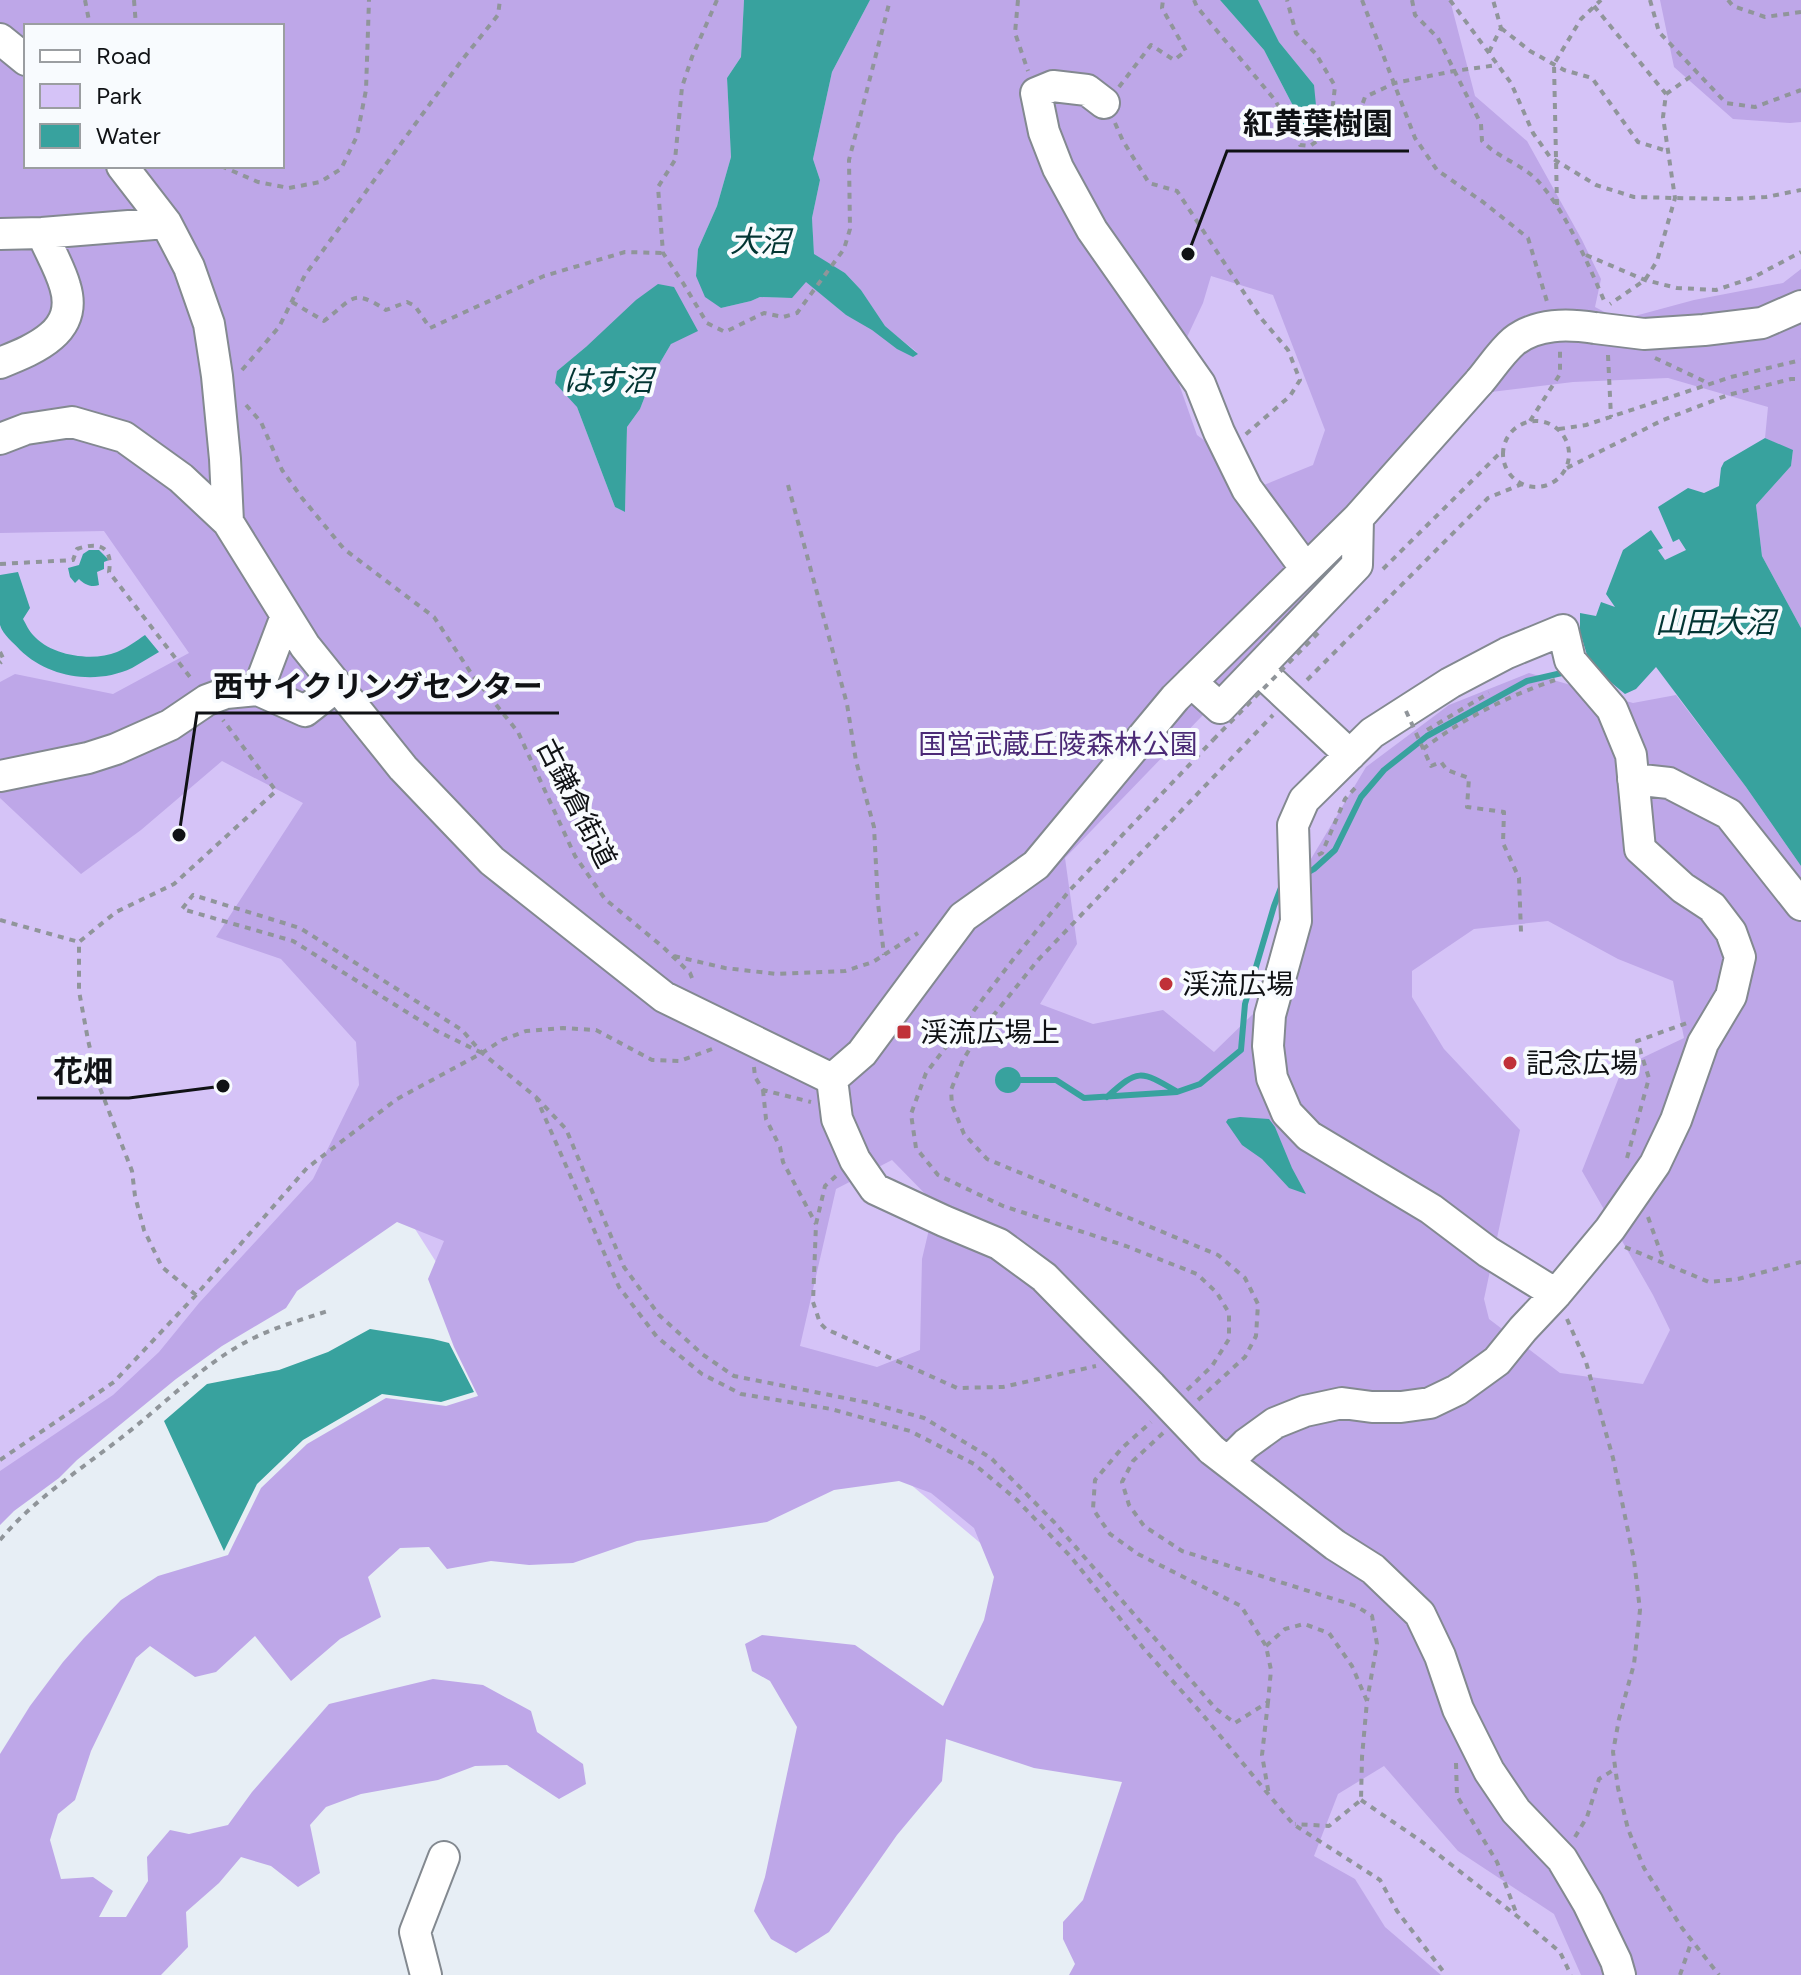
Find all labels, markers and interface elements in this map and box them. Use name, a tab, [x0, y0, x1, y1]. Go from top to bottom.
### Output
legend	[24, 24, 284, 168]
text: Road	[96, 41, 151, 70]
text: Park	[96, 81, 142, 110]
callout: 紅黄葉樹園	[1227, 97, 1409, 151]
text: 紅黄葉樹園	[1243, 105, 1393, 142]
text: Water	[96, 121, 161, 150]
water label: 大沼	[730, 223, 794, 260]
water label: はす沼	[563, 362, 657, 399]
water label: 山田大沼	[1655, 604, 1779, 641]
callout: 西サイクリングセンター	[197, 659, 559, 713]
text: 西サイクリングセンター	[213, 668, 543, 705]
park label: 国営武蔵丘陵森林公園	[918, 727, 1198, 761]
street label: 古鎌倉街道	[530, 733, 624, 873]
place label: 渓流広場	[1182, 967, 1294, 1001]
marker: 渓流広場	[1157, 975, 1175, 993]
place label: 渓流広場上	[920, 1015, 1060, 1049]
marker: 渓流広場上	[895, 1023, 913, 1041]
callout: 花畑	[37, 1044, 129, 1098]
place label: 記念広場	[1526, 1046, 1638, 1080]
text: 花畑	[53, 1053, 113, 1090]
marker: 記念広場	[1501, 1054, 1519, 1072]

